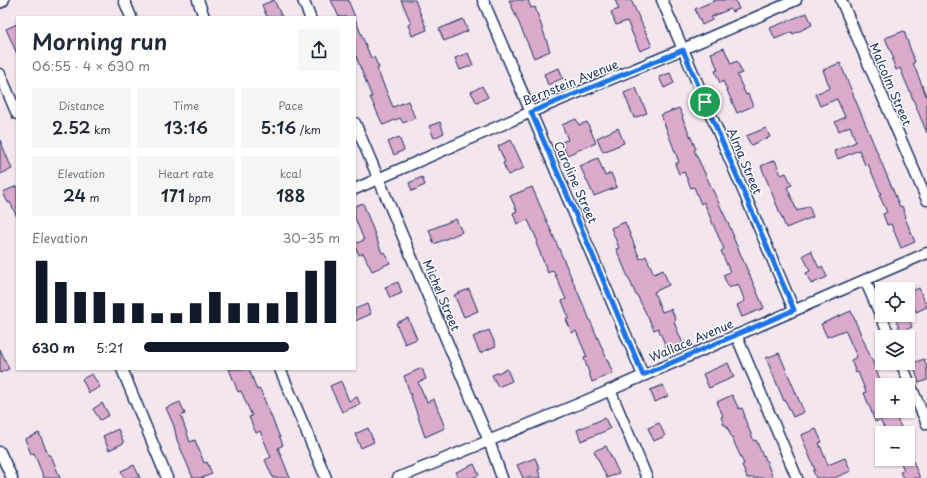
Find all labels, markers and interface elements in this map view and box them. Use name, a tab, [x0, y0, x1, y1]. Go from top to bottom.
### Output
text: Morning run	[32, 24, 167, 57]
button: share	[298, 29, 340, 71]
street label: Malcolm Street	[865, 40, 917, 128]
street label: Bernstein Avenue	[519, 54, 621, 110]
text: 06:55 · 4 × 630 m	[32, 56, 150, 75]
pin	[688, 85, 722, 119]
icon: arrive	[694, 91, 716, 113]
text: Distance	[58, 97, 104, 114]
text: Time	[173, 97, 199, 114]
text: Pace	[278, 97, 303, 114]
text: 2.52	[52, 114, 90, 140]
text: 13:16	[164, 114, 208, 140]
text: 5:16	[260, 114, 296, 140]
text: km	[90, 121, 111, 138]
text: /km	[296, 121, 321, 138]
street label: Alma Street	[723, 125, 767, 197]
street label: Caroline Street	[550, 138, 602, 226]
text: Elevation	[58, 165, 105, 182]
text: Heart rate	[158, 165, 214, 182]
text: kcal	[280, 165, 302, 182]
text: 24	[63, 182, 86, 208]
text: 171	[161, 182, 185, 208]
text: 188	[276, 182, 305, 208]
text: m	[86, 189, 100, 206]
text: bpm	[185, 189, 211, 206]
text: Elevation	[32, 228, 88, 247]
text: 30–35 m	[283, 228, 340, 247]
street label: Michel Street	[419, 256, 465, 334]
map controls	[875, 282, 915, 466]
button: locate	[875, 282, 915, 322]
street label: Wallace Avenue	[646, 314, 736, 366]
button: layers	[875, 330, 915, 370]
text: 630 m	[32, 338, 75, 357]
text: 5:21	[96, 338, 123, 357]
button: +	[875, 378, 915, 418]
button: −	[875, 426, 915, 466]

